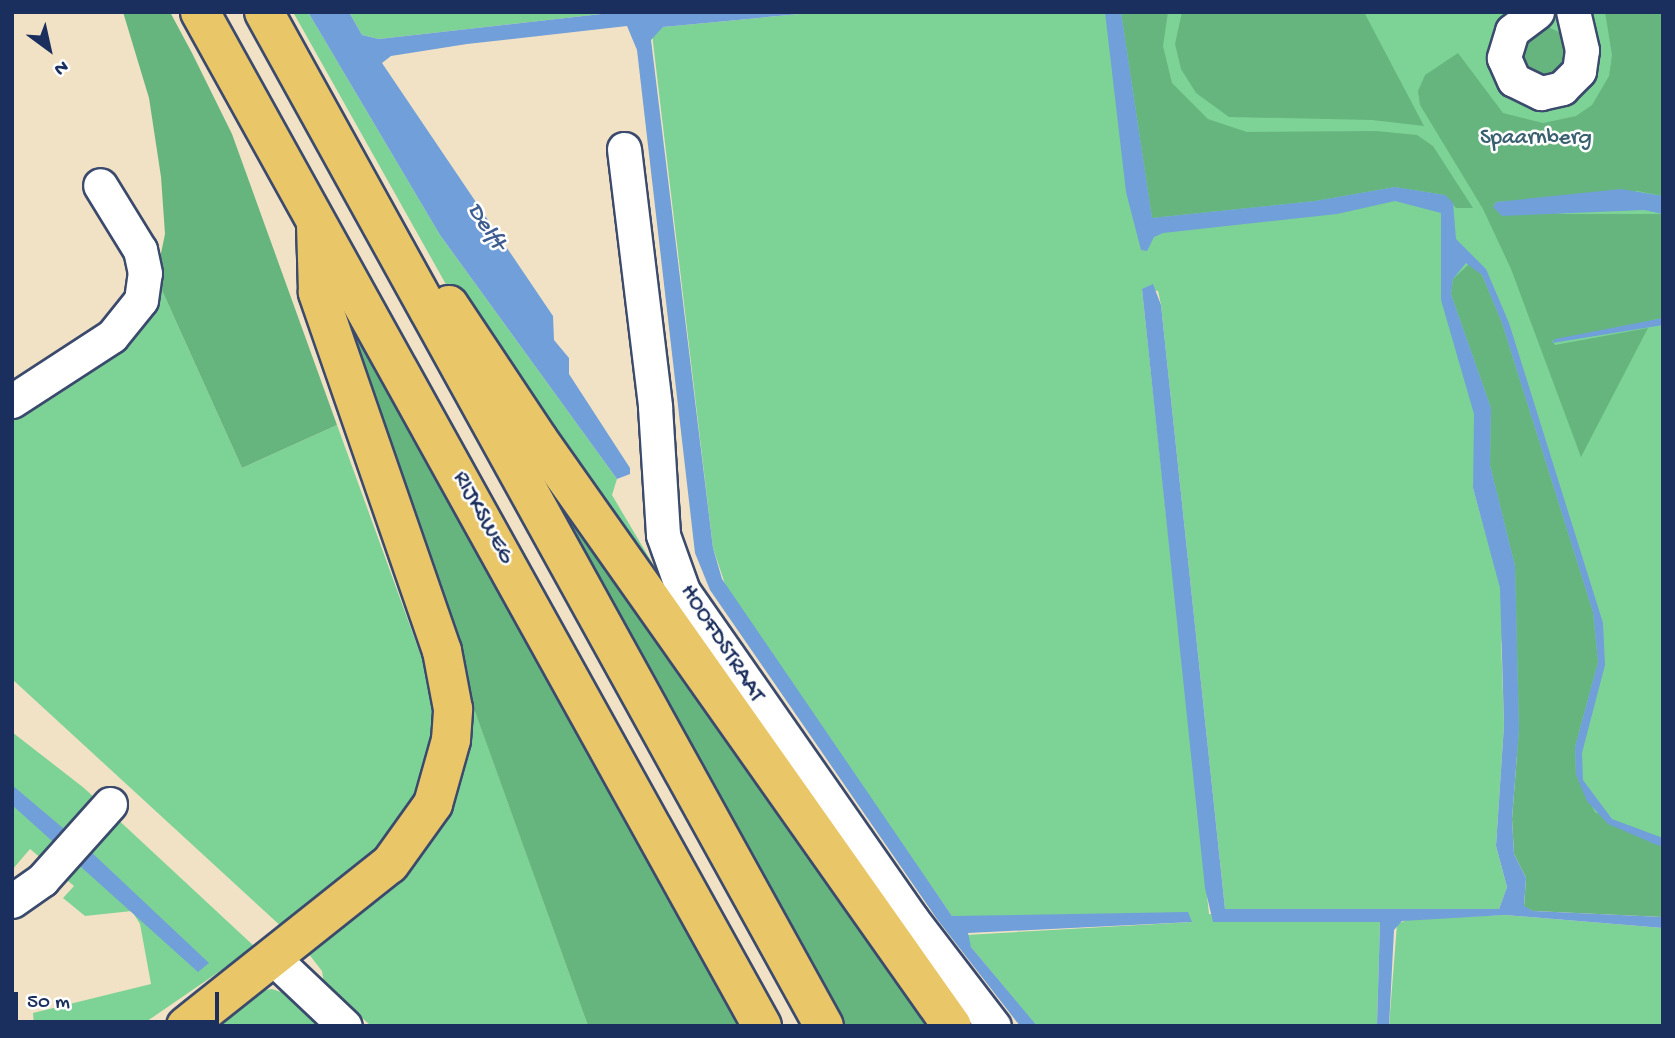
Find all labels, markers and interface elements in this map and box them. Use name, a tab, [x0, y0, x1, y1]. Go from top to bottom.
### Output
north arrow	[14, 14, 84, 84]
text: N	[49, 54, 72, 80]
park label: Spaarnberg	[1480, 125, 1592, 153]
water label: Delft	[459, 198, 511, 256]
street label: RIJKSWEG	[445, 467, 519, 569]
street label: HOOFDSTRAAT	[673, 580, 769, 708]
scale bar	[18, 978, 222, 1022]
text: 50 m	[27, 991, 70, 1016]

